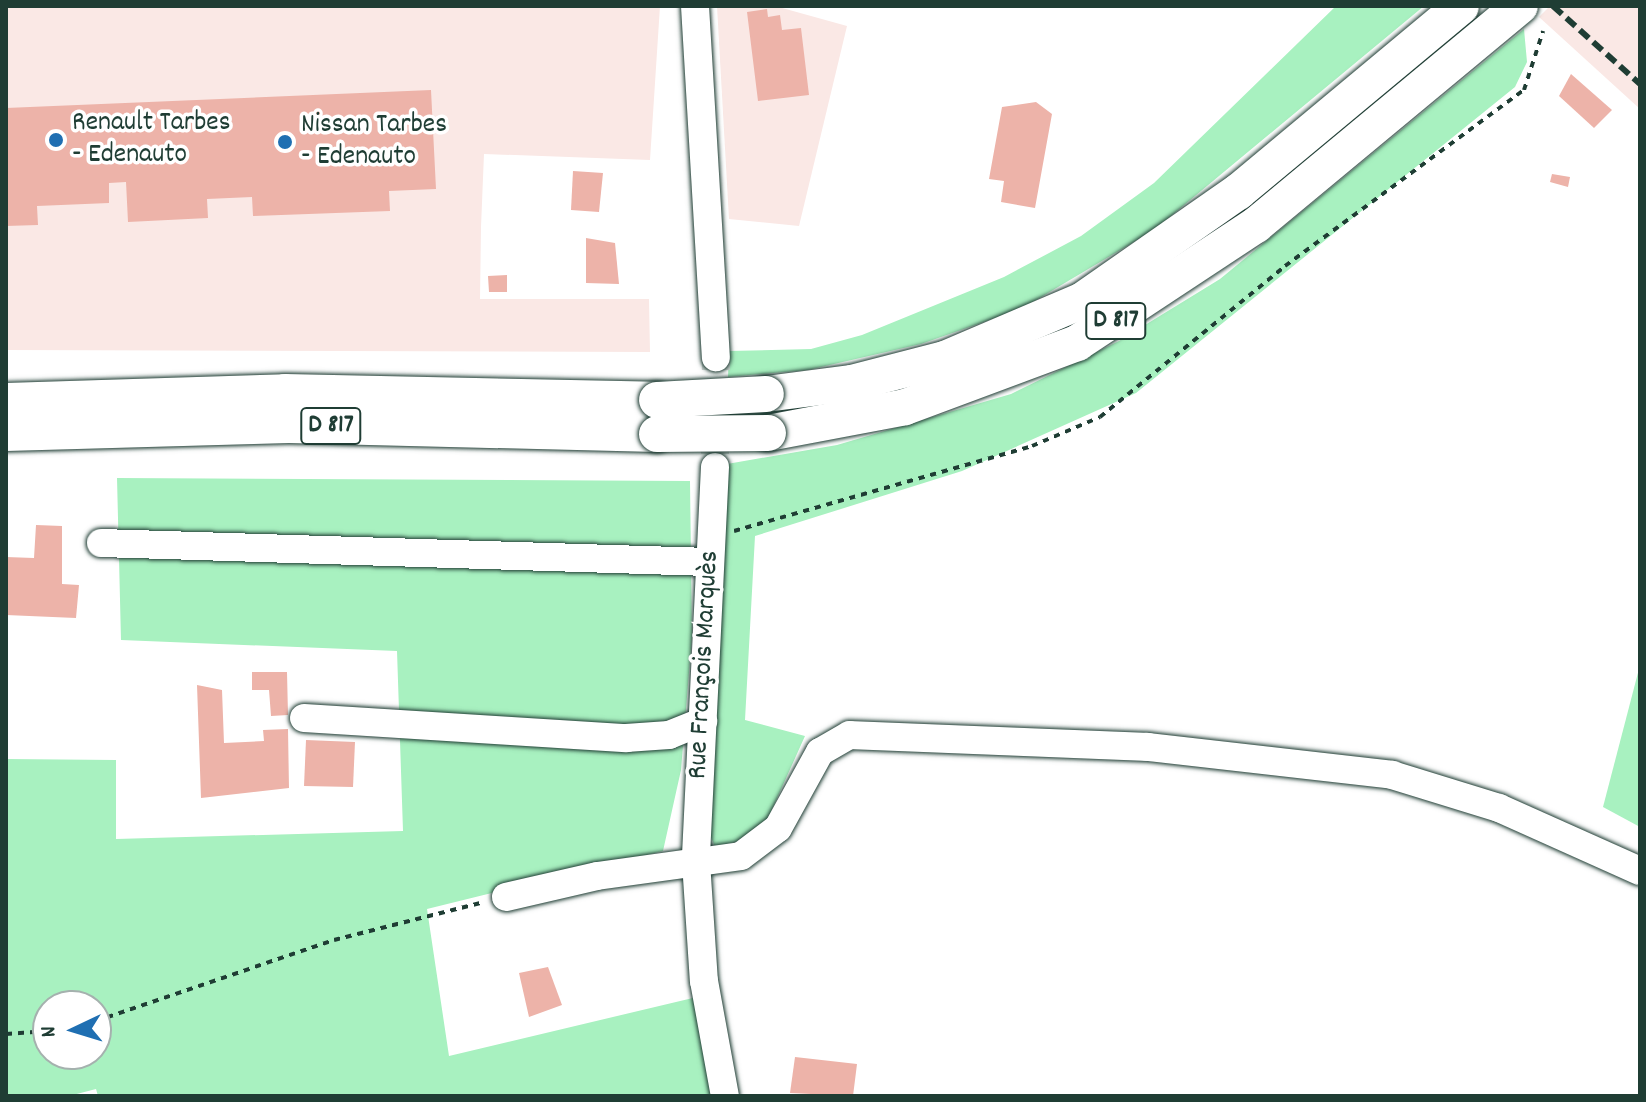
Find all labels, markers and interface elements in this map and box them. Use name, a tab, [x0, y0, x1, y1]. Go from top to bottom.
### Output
place label: Renault Tarbes - Edenauto	[72, 107, 230, 173]
place label: Nissan Tarbes - Edenauto	[301, 109, 447, 175]
marker: Renault Tarbes - Edenauto	[47, 131, 65, 149]
marker: Nissan Tarbes - Edenauto	[276, 133, 294, 151]
road number: D 817	[1084, 299, 1148, 343]
road number: D 817	[299, 404, 363, 448]
street label: Rue François Marquès	[682, 550, 728, 780]
north arrow	[32, 990, 112, 1070]
text: N	[34, 1025, 65, 1038]

